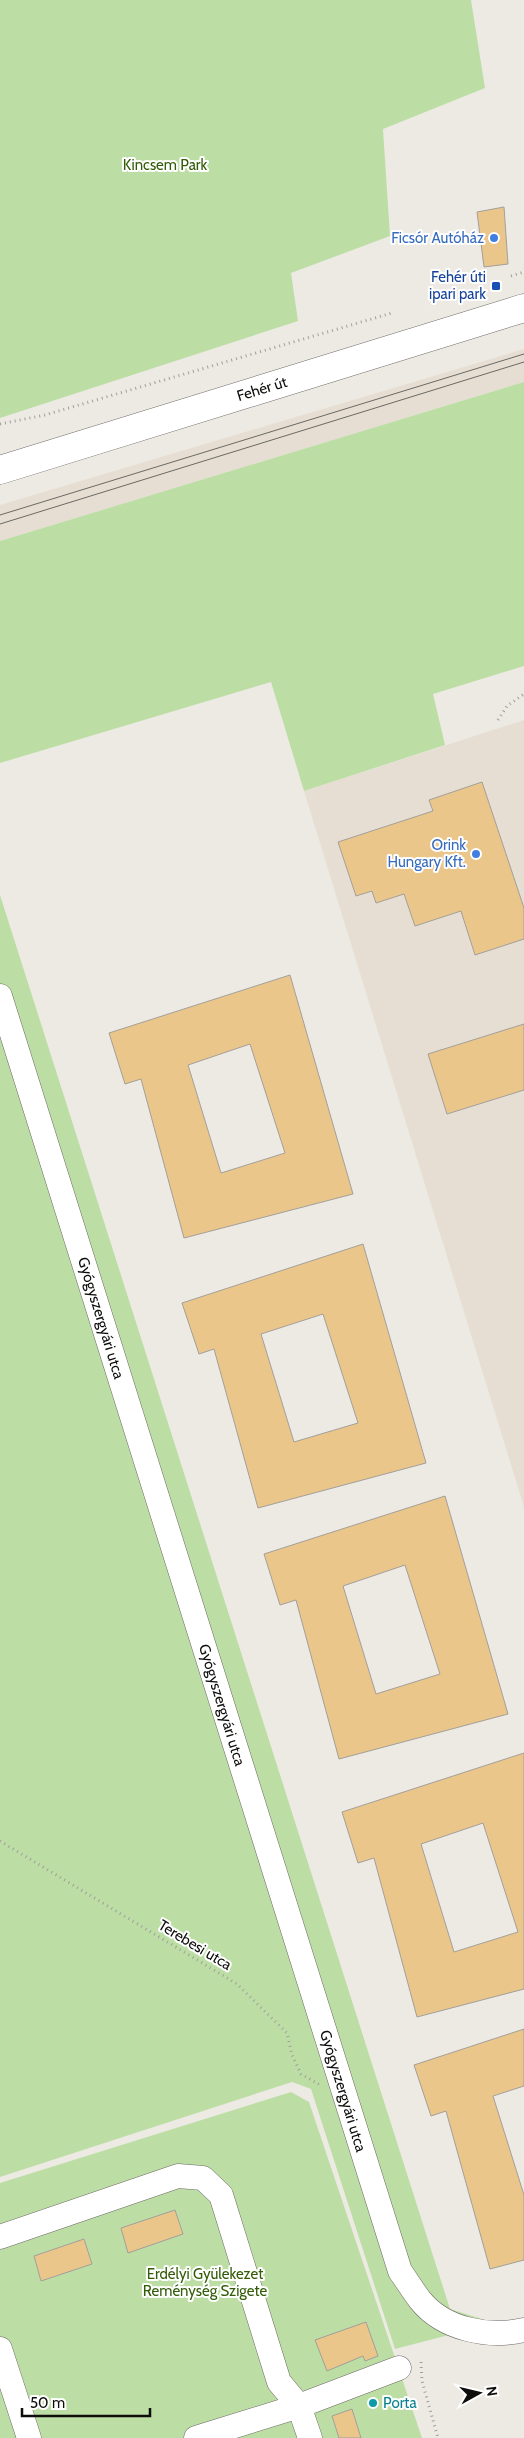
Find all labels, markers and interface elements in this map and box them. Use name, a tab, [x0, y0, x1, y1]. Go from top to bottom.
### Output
park label: Kincsem Park	[123, 156, 208, 174]
place label: Ficsór Autóház	[391, 229, 484, 247]
marker: Ficsór Autóház	[488, 232, 500, 244]
place label: Fehér úti ipari park	[429, 268, 486, 303]
marker: Fehér úti ipari park	[490, 280, 502, 292]
street label: Fehér út	[235, 373, 289, 405]
place label: Orink Hungary Kft.	[387, 836, 466, 871]
marker: Orink Hungary Kft.	[470, 848, 482, 860]
street label: Gyógyszergyári utca	[74, 1255, 128, 1382]
street label: Gyógyszergyári utca	[195, 1642, 249, 1769]
street label: Terebesi utca	[155, 1916, 236, 1974]
street label: Gyógyszergyári utca	[316, 2028, 370, 2155]
park label: Erdélyi Gyülekezet Reménység Szigete	[143, 2265, 267, 2300]
north arrow	[454, 2368, 504, 2418]
text: N	[482, 2385, 501, 2397]
scale bar	[22, 2386, 150, 2418]
text: 50 m	[30, 2394, 65, 2412]
place label: Porta	[383, 2394, 417, 2412]
marker: Porta	[367, 2397, 379, 2409]

